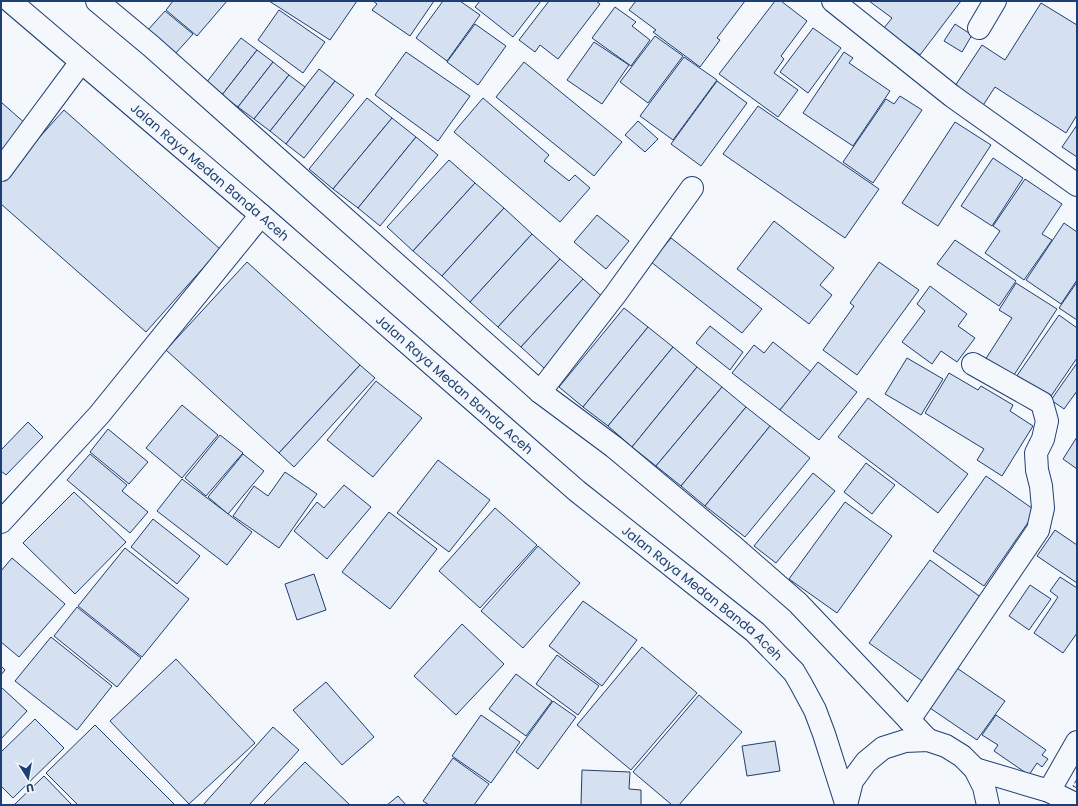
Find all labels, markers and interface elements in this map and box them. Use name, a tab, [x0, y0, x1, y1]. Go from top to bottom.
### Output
street label: Jalan Raya Medan Banda Aceh	[126, 98, 294, 245]
street label: Jalan Raya Medan Banda Aceh	[372, 310, 538, 458]
street label: Jalan Raya Medan Banda Aceh	[618, 521, 787, 665]
north arrow	[8, 758, 48, 798]
text: U	[24, 779, 35, 796]

